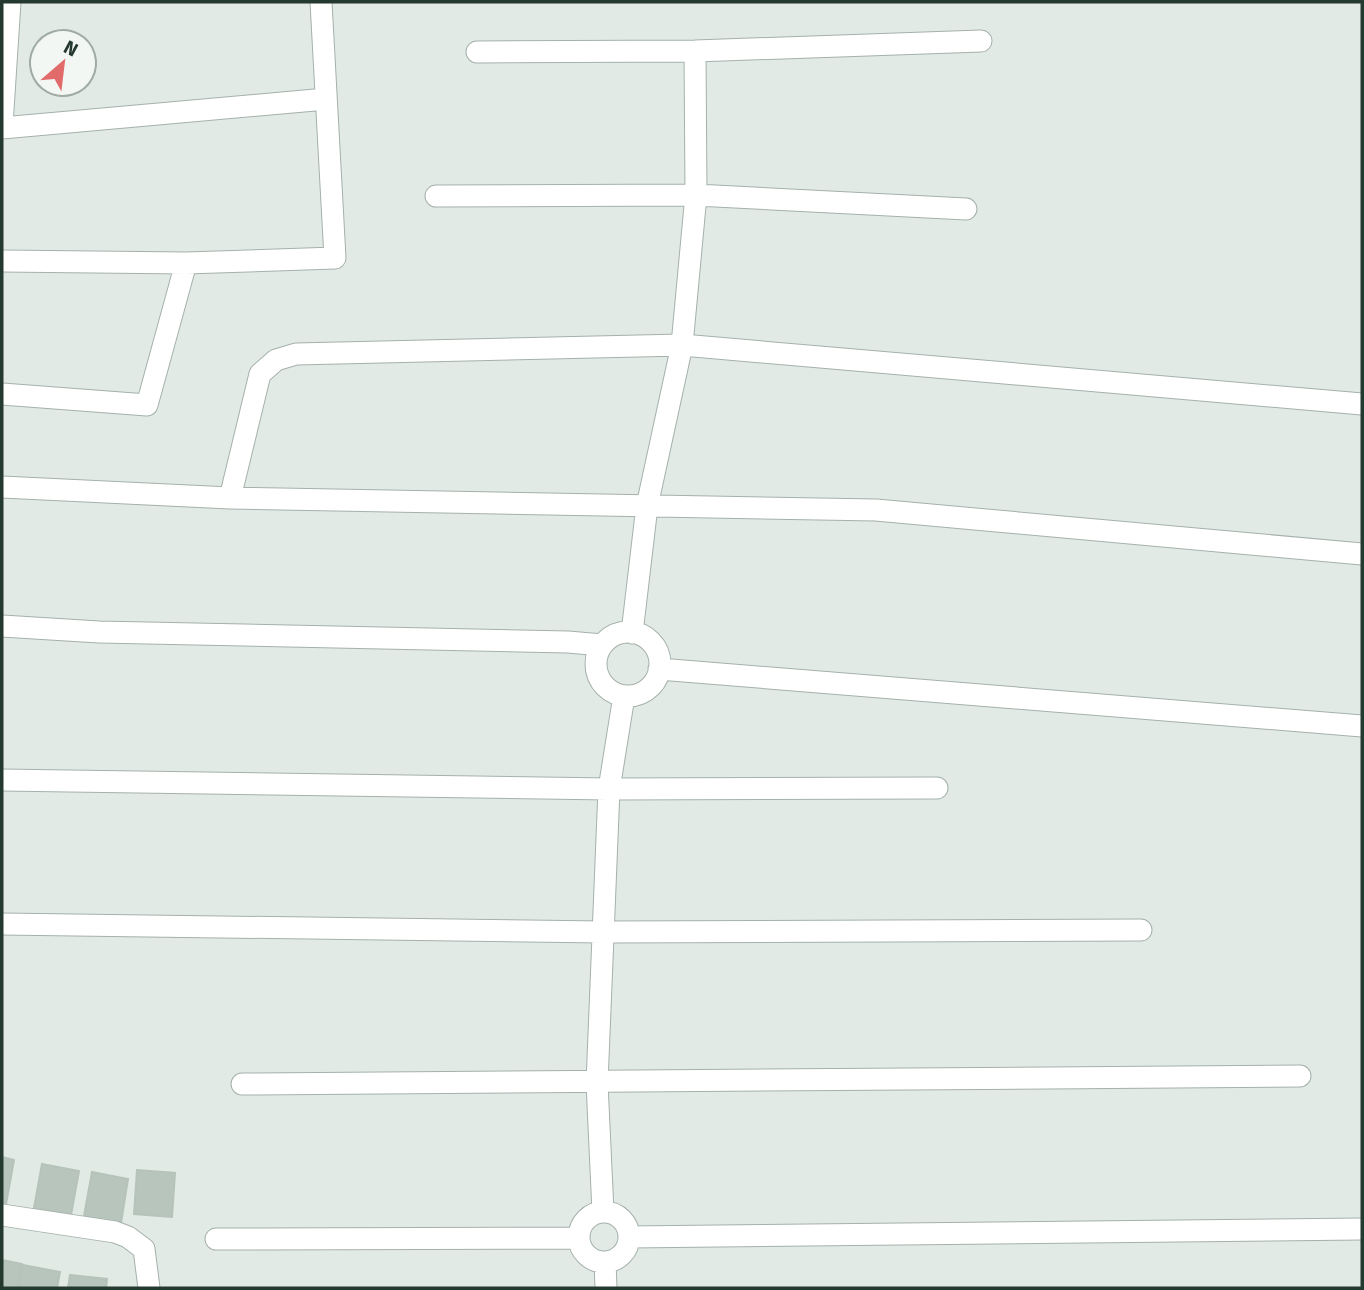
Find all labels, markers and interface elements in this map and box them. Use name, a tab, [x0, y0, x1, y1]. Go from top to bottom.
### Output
north arrow	[28, 28, 98, 98]
text: N	[60, 35, 82, 62]

